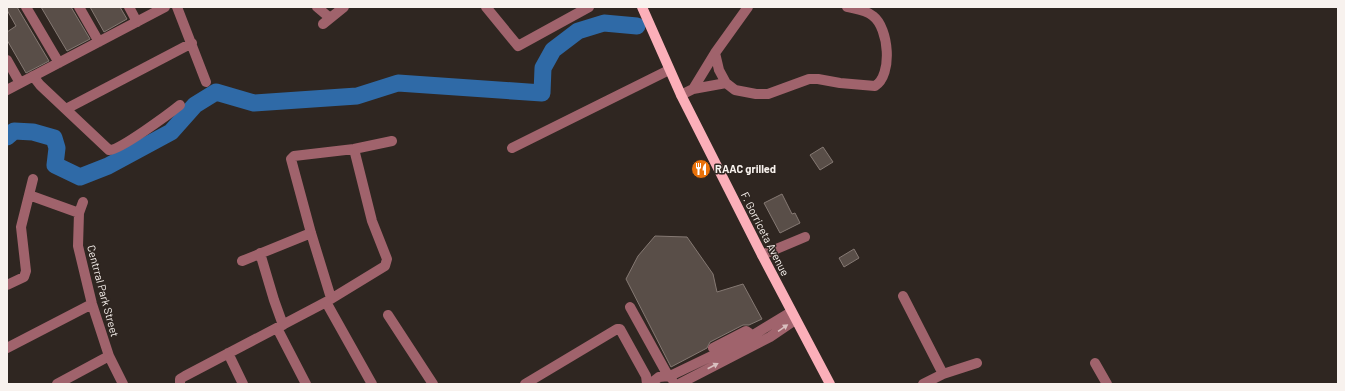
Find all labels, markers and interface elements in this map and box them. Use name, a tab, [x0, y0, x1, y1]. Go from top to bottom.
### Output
restaurant icon: RAAC grilled	[690, 158, 712, 180]
place label: RAAC grilled	[715, 162, 776, 175]
street label: F. Gorriceta Avenue	[739, 190, 792, 278]
street label: Centrral Park Street	[85, 243, 122, 338]
one-way arrow	[778, 324, 788, 332]
one-way arrow	[707, 363, 719, 369]

